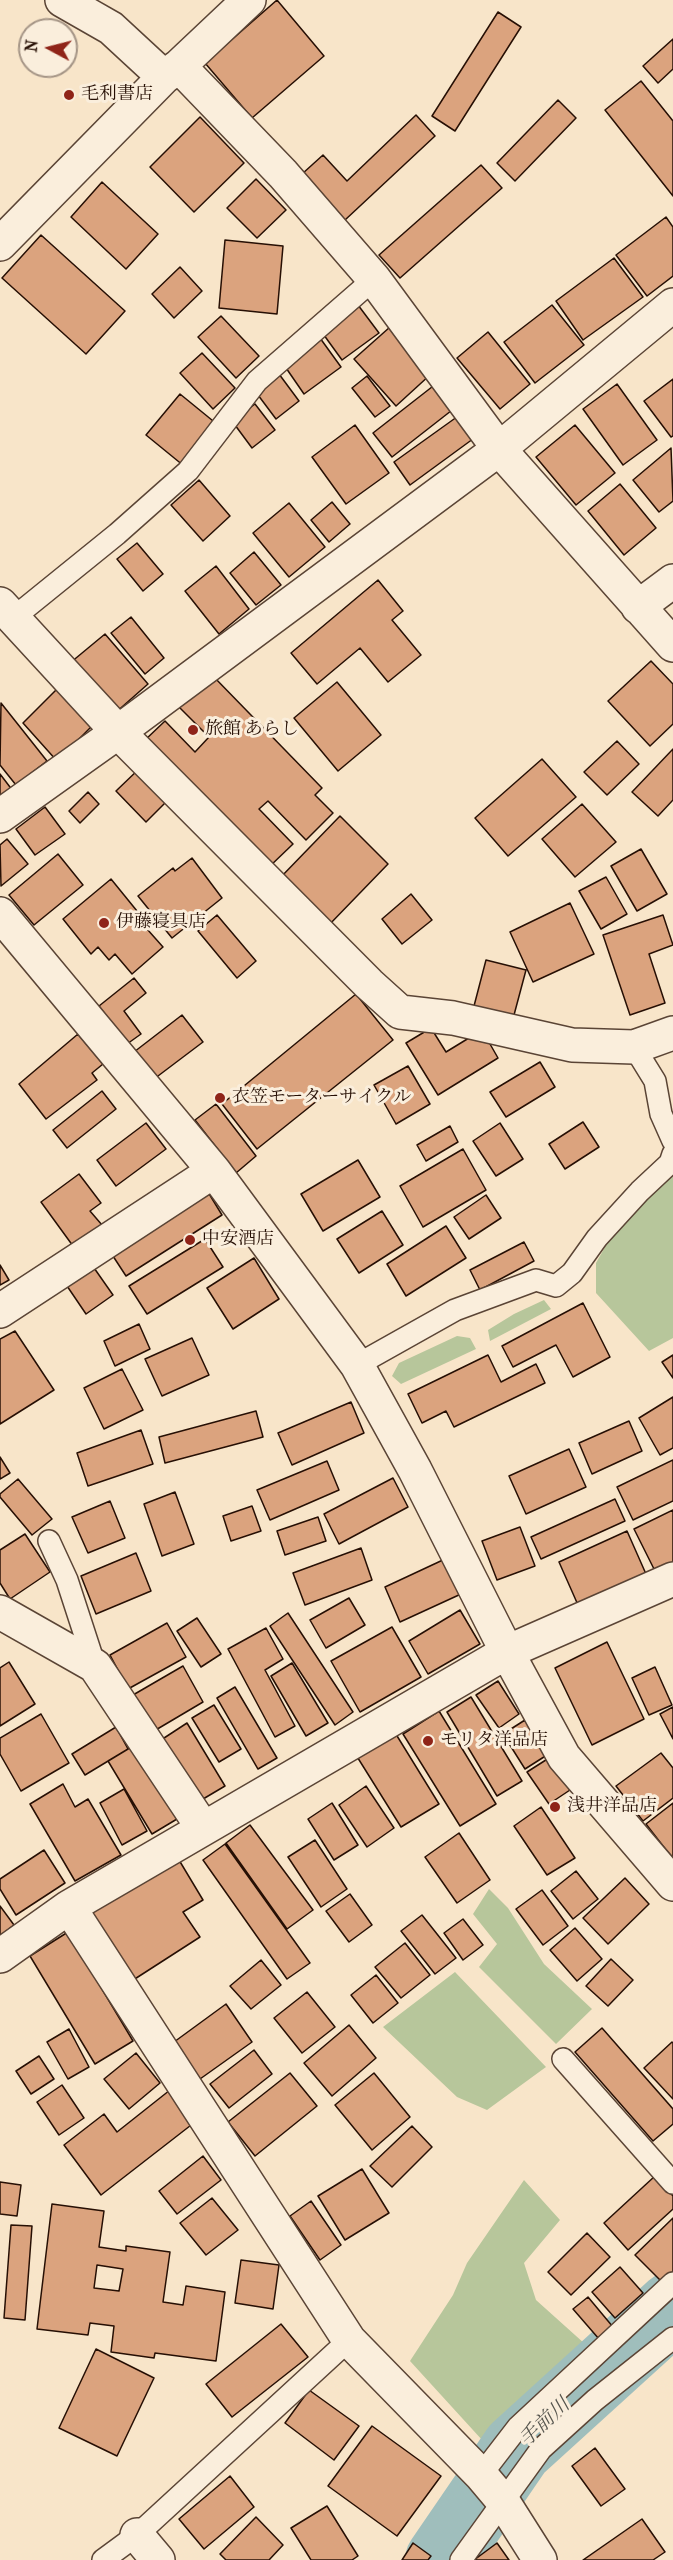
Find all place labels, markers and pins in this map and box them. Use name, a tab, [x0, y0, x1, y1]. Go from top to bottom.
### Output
place label: 毛利書店	[81, 84, 153, 106]
marker: 毛利書店	[62, 88, 76, 102]
place label: 旅館 あらし	[205, 719, 299, 741]
marker: 旅館 あらし	[186, 723, 200, 737]
place label: 伊藤寝具店	[116, 912, 206, 934]
marker: 伊藤寝具店	[97, 916, 111, 930]
place label: 衣笠モーターサイクル	[232, 1087, 411, 1109]
marker: 衣笠モーターサイクル	[213, 1091, 227, 1105]
place label: 中安酒店	[202, 1229, 274, 1251]
marker: 中安酒店	[183, 1233, 197, 1247]
place label: モリタ洋品店	[440, 1730, 548, 1752]
marker: モリタ洋品店	[421, 1734, 435, 1748]
place label: 浅井洋品店	[567, 1796, 657, 1818]
marker: 浅井洋品店	[548, 1800, 562, 1814]

